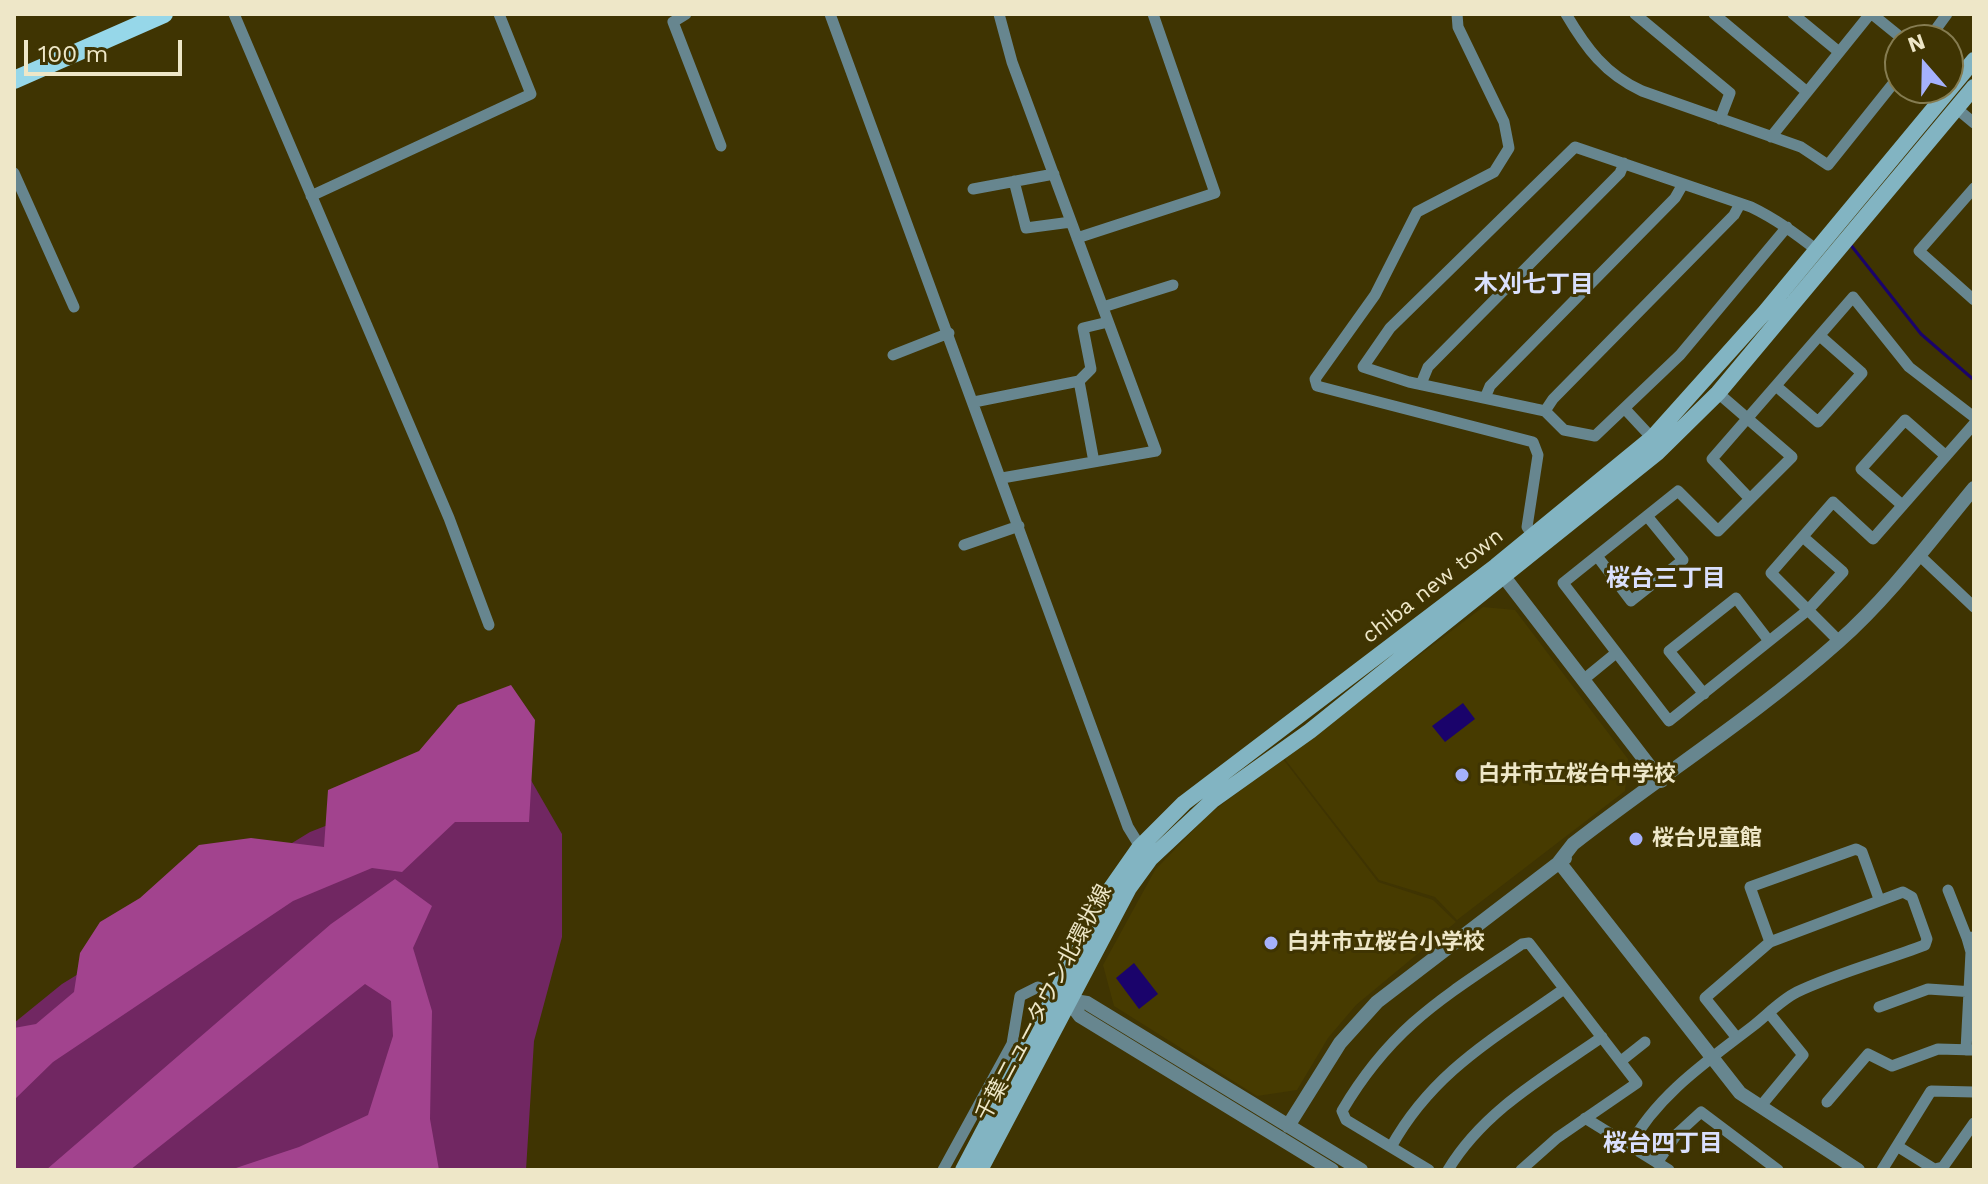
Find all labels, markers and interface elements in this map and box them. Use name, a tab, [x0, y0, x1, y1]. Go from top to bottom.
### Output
scale bar	[28, 24, 186, 74]
north arrow	[1884, 24, 1964, 104]
text: N	[1904, 28, 1928, 57]
text: 100 m	[38, 40, 108, 68]
district label: 木刈七丁目	[1474, 271, 1594, 299]
street label: chiba new town	[1357, 523, 1509, 649]
district label: 桜台三丁目	[1606, 565, 1726, 593]
place label: 白井市立桜台中学校	[1478, 762, 1676, 788]
marker: 白井市立桜台中学校	[1453, 766, 1471, 784]
place label: 桜台児童館	[1652, 826, 1762, 852]
marker: 桜台児童館	[1627, 830, 1645, 848]
street label: 千葉ニュータウン北環状線	[970, 880, 1118, 1126]
place label: 白井市立桜台小学校	[1287, 930, 1485, 956]
marker: 白井市立桜台小学校	[1262, 934, 1280, 952]
district label: 桜台四丁目	[1603, 1130, 1723, 1158]

